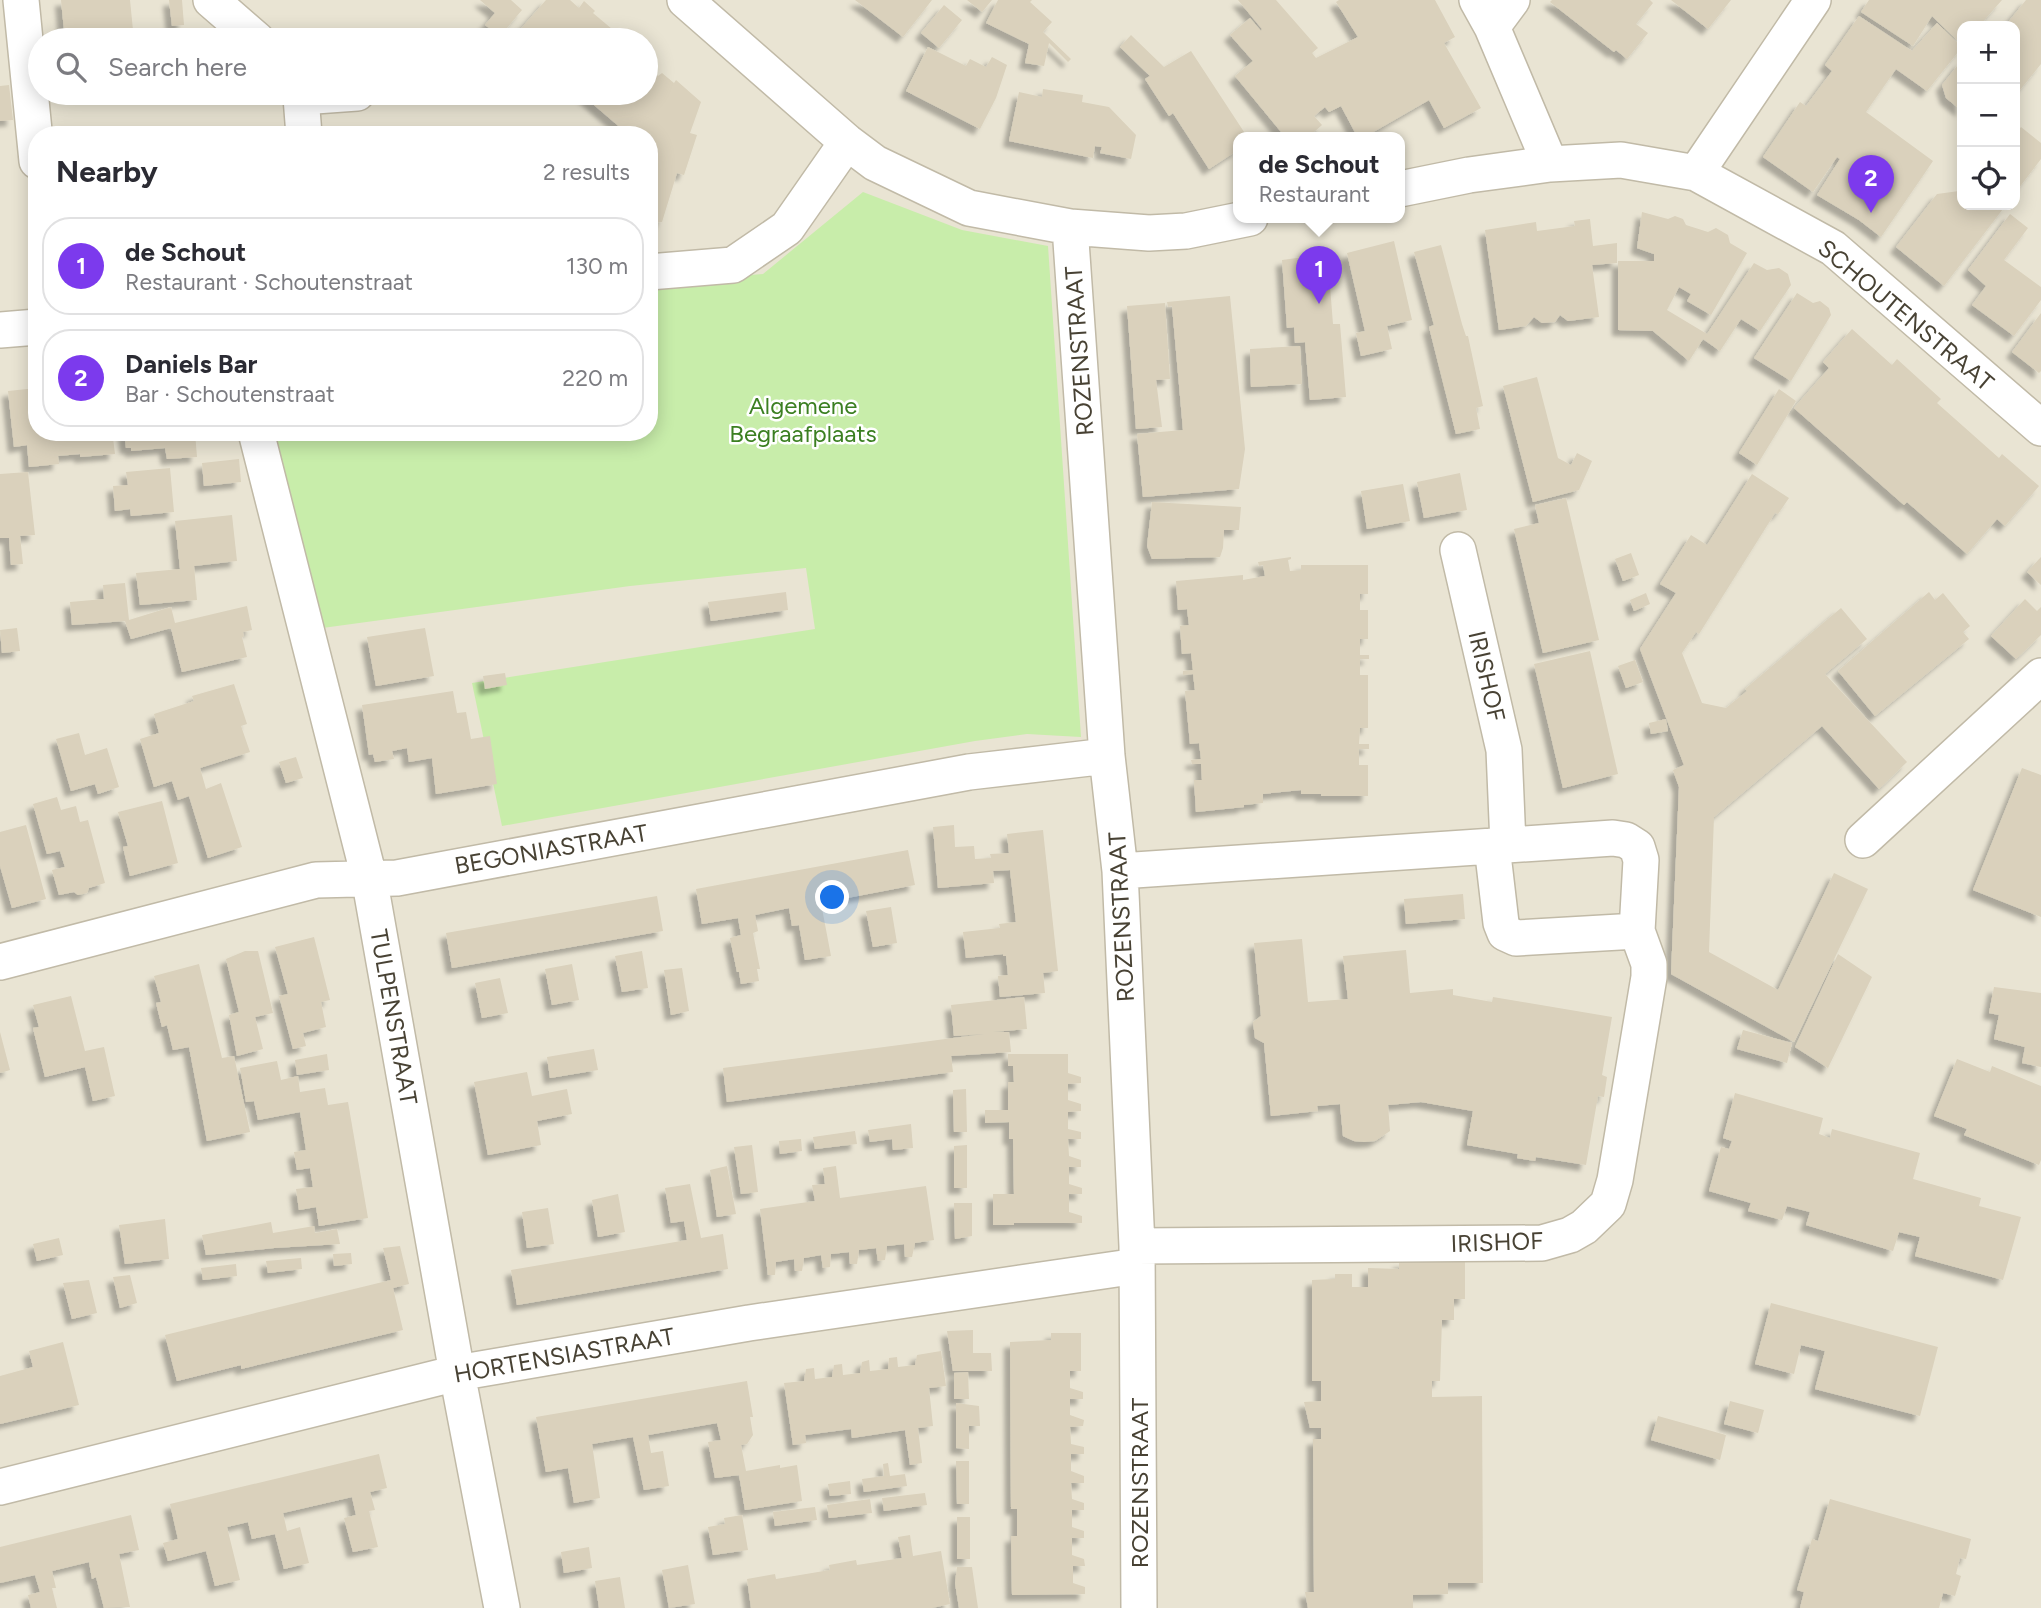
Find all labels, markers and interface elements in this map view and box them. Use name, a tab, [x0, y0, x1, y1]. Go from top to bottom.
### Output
map controls	[1957, 21, 2020, 210]
button: +	[1957, 21, 2020, 84]
search box	[28, 28, 658, 105]
icon: search	[52, 48, 90, 86]
text: Search here	[108, 51, 247, 83]
button: −	[1957, 84, 2020, 147]
popup	[1233, 132, 1405, 223]
button: locate	[1957, 147, 2020, 210]
text: de Schout	[1258, 148, 1380, 180]
text: Nearby	[56, 153, 158, 190]
pin: 2	[1848, 155, 1894, 213]
text: 2 results	[543, 158, 630, 186]
text: Restaurant	[1258, 180, 1370, 208]
street label: SCHOUTENSTRAAT	[1812, 233, 2000, 397]
text: de Schout	[125, 236, 246, 268]
pin: 1	[1296, 246, 1342, 304]
text: 1	[76, 252, 86, 280]
text: 130 m	[566, 252, 628, 280]
street label: ROZENSTRAAT	[1059, 265, 1099, 437]
text: Restaurant · Schoutenstraat	[125, 268, 413, 296]
text: Daniels Bar	[125, 348, 257, 380]
text: 2	[74, 364, 88, 392]
text: 220 m	[562, 364, 628, 392]
text: Bar · Schoutenstraat	[125, 380, 335, 408]
park label: Algemene Begraafplaats	[729, 391, 877, 448]
street label: IRISHOF	[1462, 628, 1512, 724]
street label: BEGONIASTRAAT	[452, 818, 650, 880]
street label: ROZENSTRAAT	[1102, 831, 1140, 1003]
your location	[815, 880, 849, 914]
street label: TULPENSTRAAT	[364, 927, 424, 1107]
street label: IRISHOF	[1450, 1226, 1544, 1258]
street label: HORTENSIASTRAAT	[451, 1321, 677, 1389]
street label: ROZENSTRAAT	[1125, 1398, 1154, 1568]

